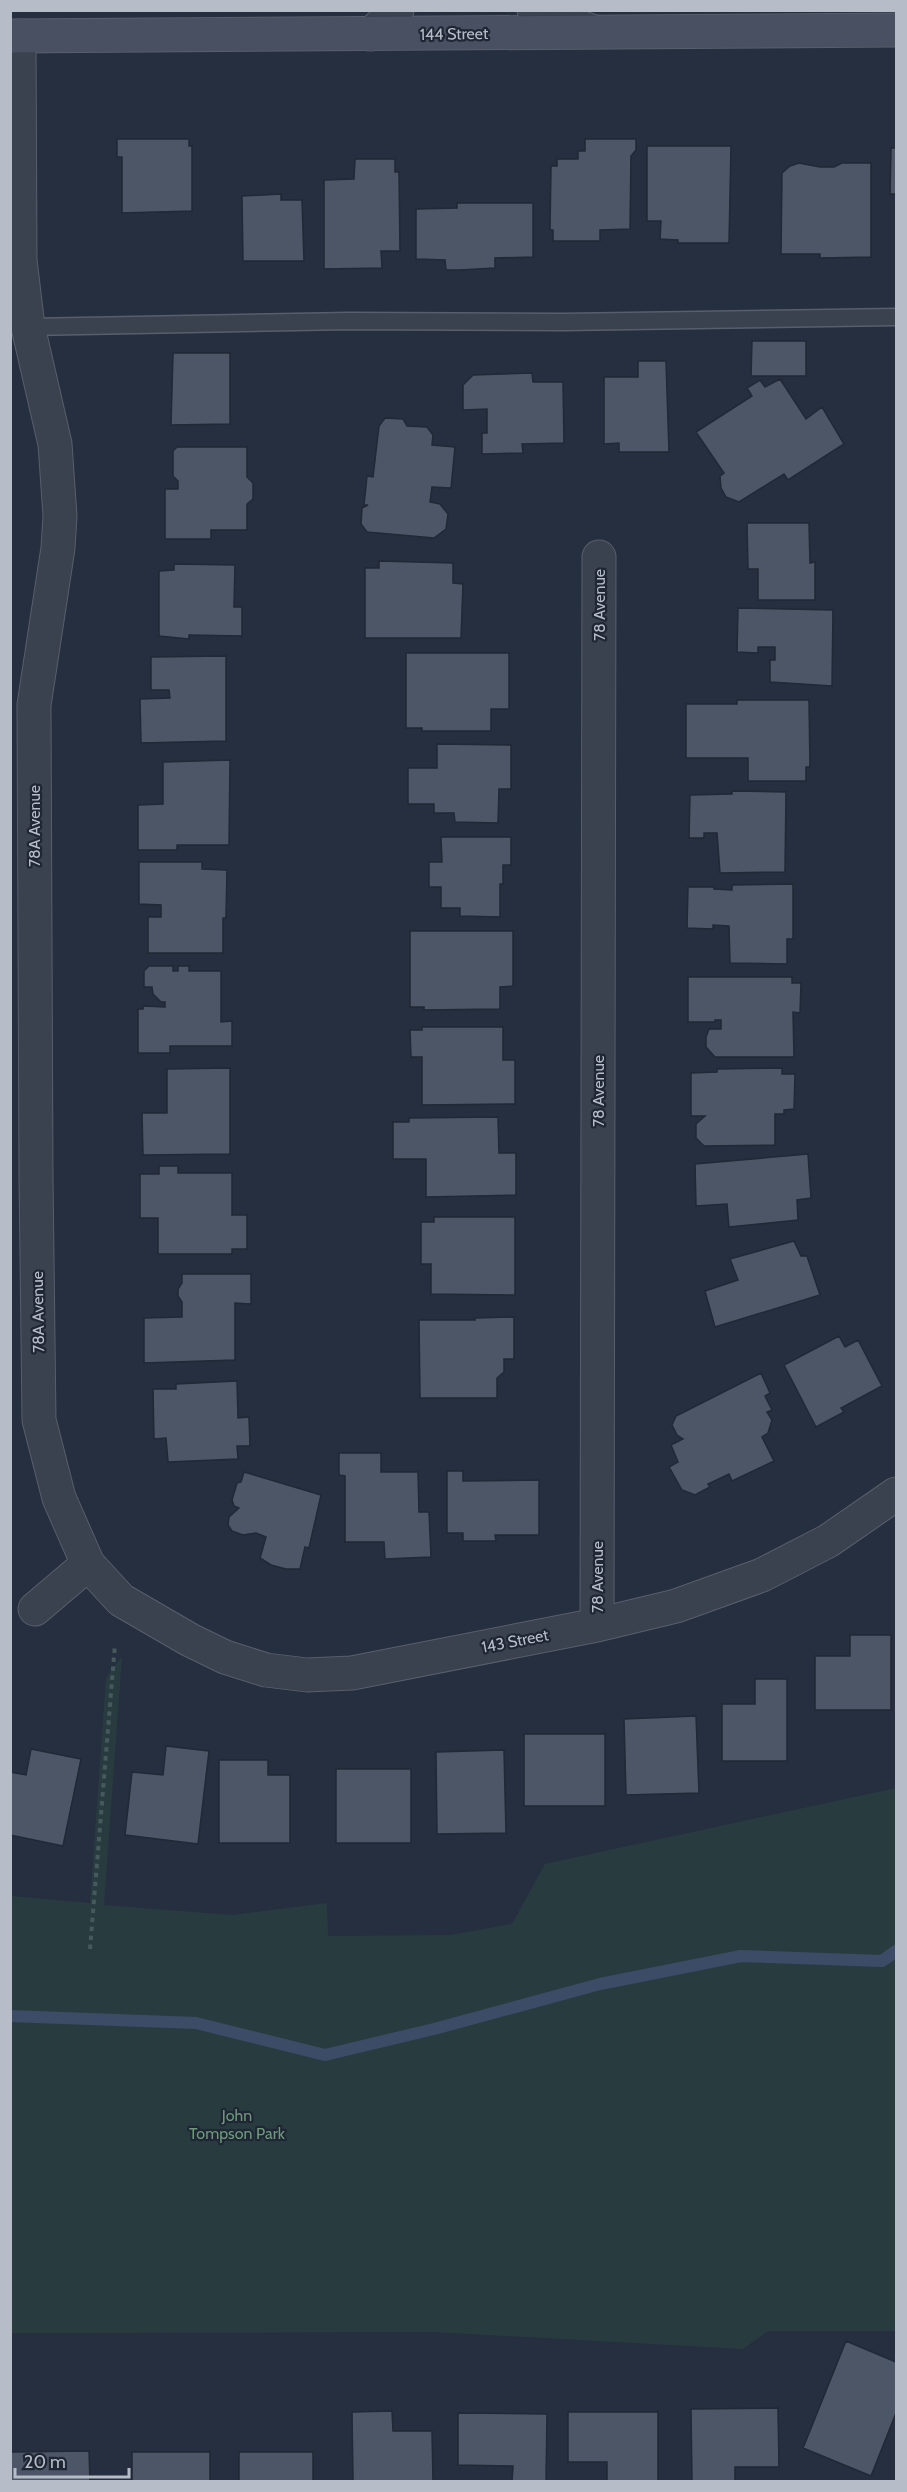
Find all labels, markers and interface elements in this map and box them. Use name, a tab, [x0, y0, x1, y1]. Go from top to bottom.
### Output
street label: 144 Street	[420, 24, 489, 44]
street label: 78 Avenue	[590, 569, 609, 641]
street label: 78A Avenue	[25, 785, 44, 867]
street label: 78 Avenue	[589, 1055, 608, 1127]
street label: 78A Avenue	[28, 1271, 48, 1353]
street label: 78 Avenue	[588, 1541, 607, 1613]
street label: 143 Street	[480, 1625, 551, 1657]
park label: John Tompson Park	[189, 2106, 286, 2143]
scale bar	[15, 2441, 129, 2479]
text: 20 m	[24, 2451, 66, 2473]

